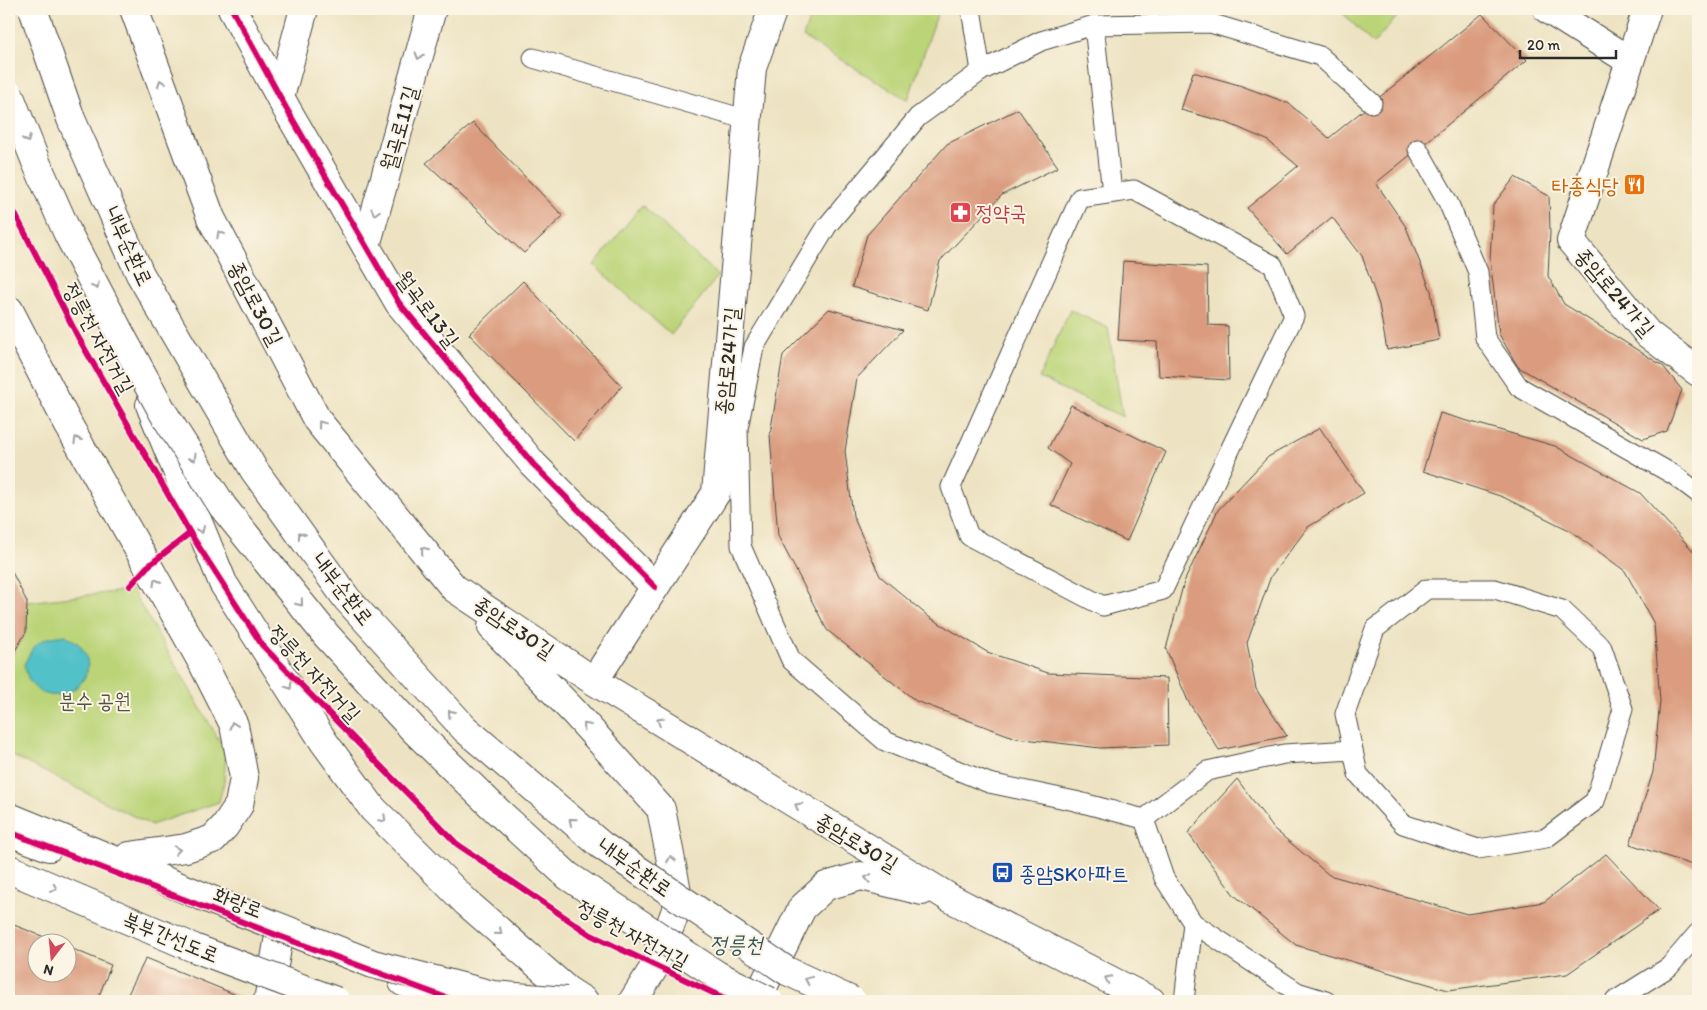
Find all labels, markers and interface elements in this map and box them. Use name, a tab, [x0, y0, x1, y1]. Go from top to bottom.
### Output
scale bar	[1520, 28, 1616, 60]
text: 20 m	[1527, 36, 1561, 54]
one-way arrow	[415, 51, 425, 59]
one-way arrow	[157, 79, 167, 88]
street label: 월곡로11길	[375, 83, 423, 173]
one-way arrow	[21, 134, 31, 143]
place label: 타종식당	[1551, 173, 1619, 198]
restaurant icon: 타종식당	[1623, 173, 1647, 197]
pharmacy icon: 정약국	[948, 200, 972, 224]
place label: 정약국	[976, 200, 1027, 225]
street label: 내부순환로	[100, 202, 158, 290]
one-way arrow	[371, 208, 381, 216]
one-way arrow	[216, 230, 226, 239]
street label: 종암로24가길	[1570, 243, 1660, 341]
street label: 종암로30길	[223, 257, 289, 350]
street label: 월곡로13길	[391, 266, 465, 352]
street label: 정릉천 자전거길	[58, 278, 140, 398]
one-way arrow	[90, 281, 100, 290]
street label: 종암로24가길	[710, 306, 744, 416]
one-way arrow	[318, 421, 326, 430]
one-way arrow	[73, 436, 83, 445]
one-way arrow	[186, 453, 196, 462]
one-way arrow	[196, 525, 206, 533]
one-way arrow	[298, 532, 307, 541]
one-way arrow	[421, 547, 429, 556]
street label: 내부순환로	[307, 548, 379, 630]
one-way arrow	[152, 578, 162, 587]
street label: 종암로30길	[469, 591, 559, 663]
one-way arrow	[294, 597, 302, 606]
street label: 정릉천 자전거길	[264, 619, 366, 727]
one-way arrow	[282, 681, 292, 690]
park label: 분수 공원	[59, 688, 131, 713]
one-way arrow	[447, 710, 456, 719]
one-way arrow	[656, 718, 665, 728]
one-way arrow	[229, 721, 239, 729]
one-way arrow	[582, 722, 591, 731]
one-way arrow	[795, 803, 804, 812]
street label: 종암로30길	[811, 808, 903, 876]
one-way arrow	[377, 813, 386, 822]
one-way arrow	[569, 817, 578, 826]
street label: 내부순환로	[593, 833, 677, 901]
one-way arrow	[173, 845, 182, 855]
one-way arrow	[666, 855, 676, 864]
bus stop icon: 종암SK아파트	[991, 861, 1015, 885]
place label: 종암SK아파트	[1019, 861, 1128, 886]
one-way arrow	[864, 873, 873, 884]
street label: 화랑로	[210, 881, 266, 923]
one-way arrow	[49, 882, 58, 893]
street label: 정릉천 자전거길	[573, 894, 693, 974]
street label: 북부간선도로	[119, 906, 223, 968]
one-way arrow	[494, 926, 503, 935]
water label: 정릉천	[709, 931, 765, 958]
north arrow	[28, 932, 78, 982]
text: N	[42, 961, 55, 979]
one-way arrow	[1104, 975, 1113, 985]
one-way arrow	[804, 976, 813, 987]

